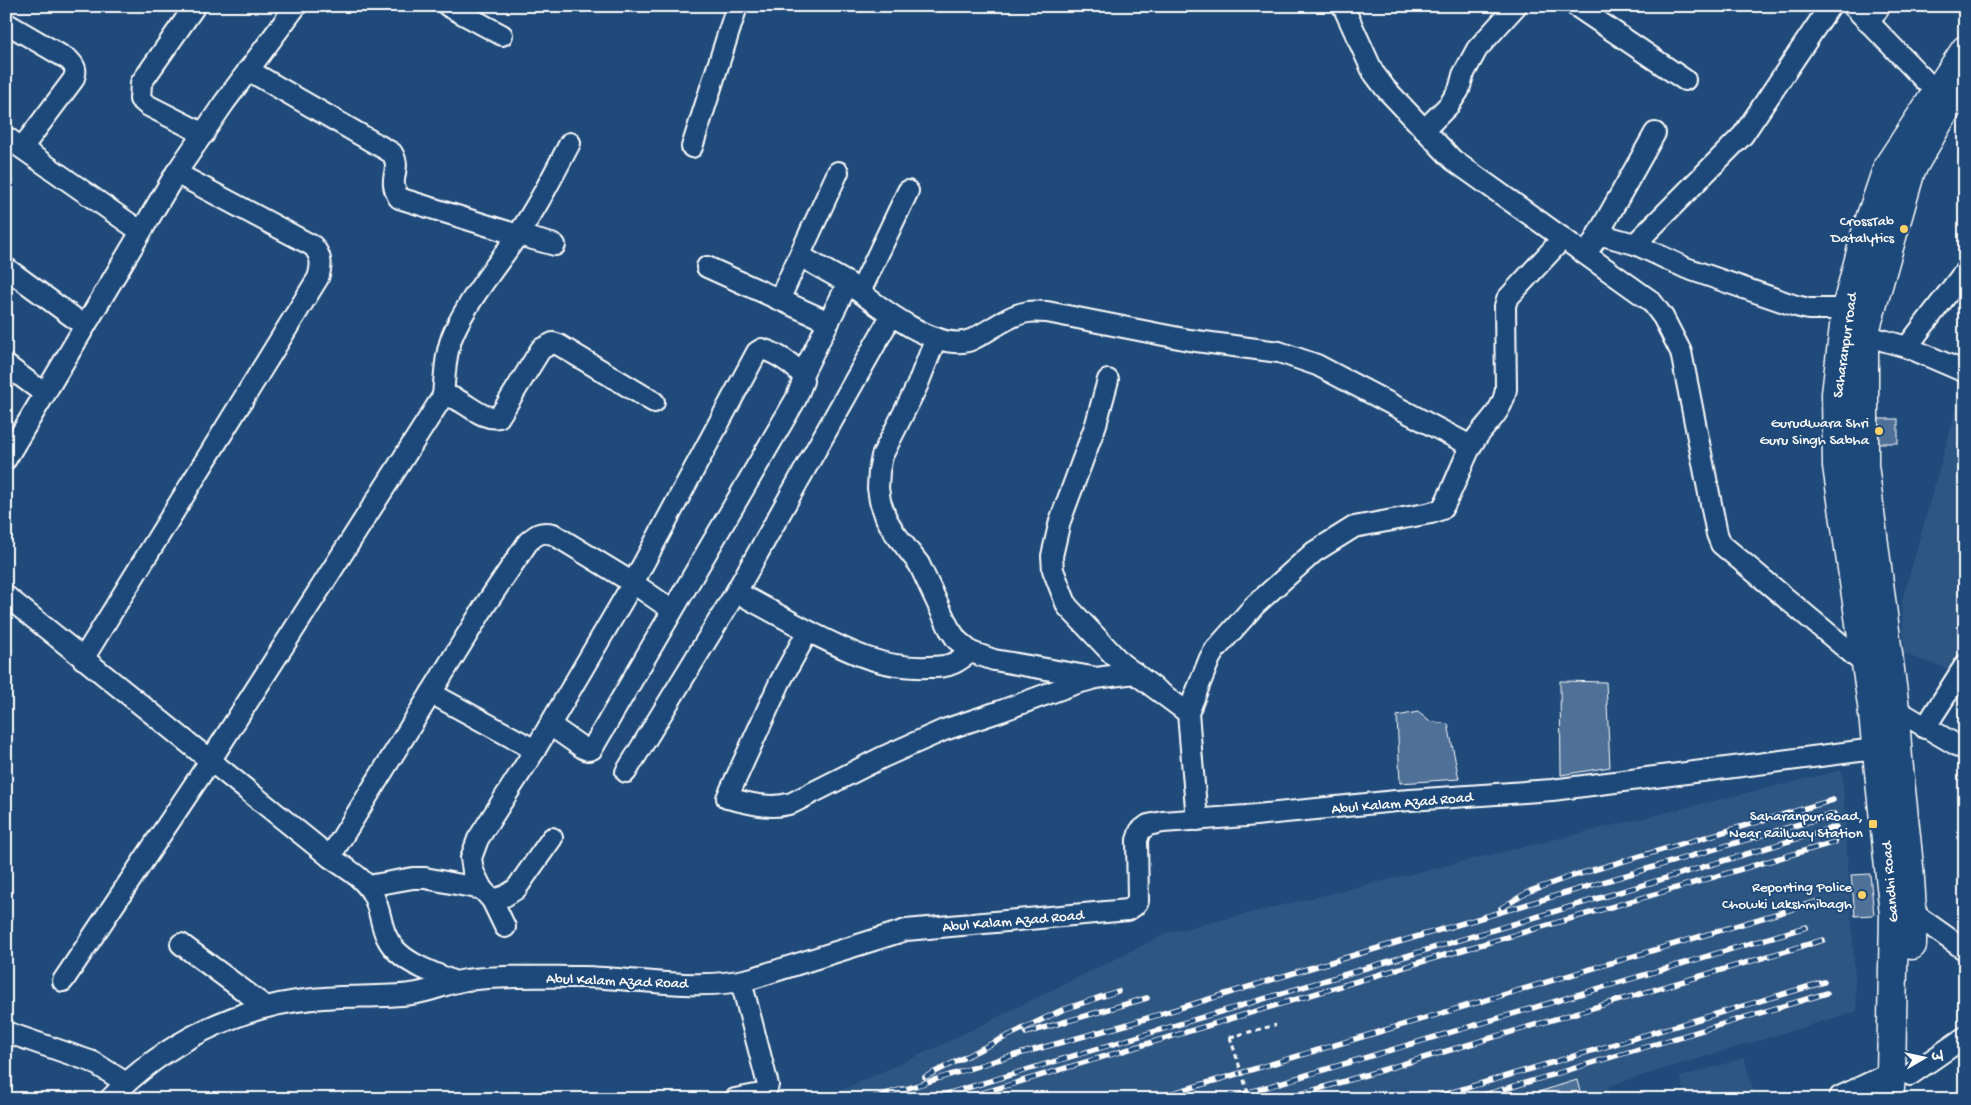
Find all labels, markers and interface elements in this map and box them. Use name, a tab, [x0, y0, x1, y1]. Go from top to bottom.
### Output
place label: CrossTab Datalytics	[1830, 213, 1894, 248]
marker: CrossTab Datalytics	[1898, 223, 1910, 235]
street label: Saharanpur road	[1830, 290, 1862, 399]
place label: Gurudwara Shri Guru Singh Sabha	[1760, 415, 1870, 450]
marker: Gurudwara Shri Guru Singh Sabha	[1873, 425, 1885, 437]
street label: Abul Kalam Azad Road	[1331, 789, 1475, 819]
place label: Saharanpur Road, Near Railway Station	[1729, 808, 1863, 843]
marker: Saharanpur Road, Near Railway Station	[1867, 818, 1879, 830]
street label: Gandhi Road	[1878, 839, 1904, 923]
place label: Reporting Police Chowki Lakshmibagh	[1722, 879, 1852, 914]
marker: Reporting Police Chowki Lakshmibagh	[1856, 889, 1868, 901]
street label: Abul Kalam Azad Road	[942, 907, 1086, 937]
street label: Abul Kalam Azad Road	[546, 971, 689, 994]
north arrow	[1898, 1032, 1948, 1082]
text: उ	[1925, 1048, 1944, 1064]

